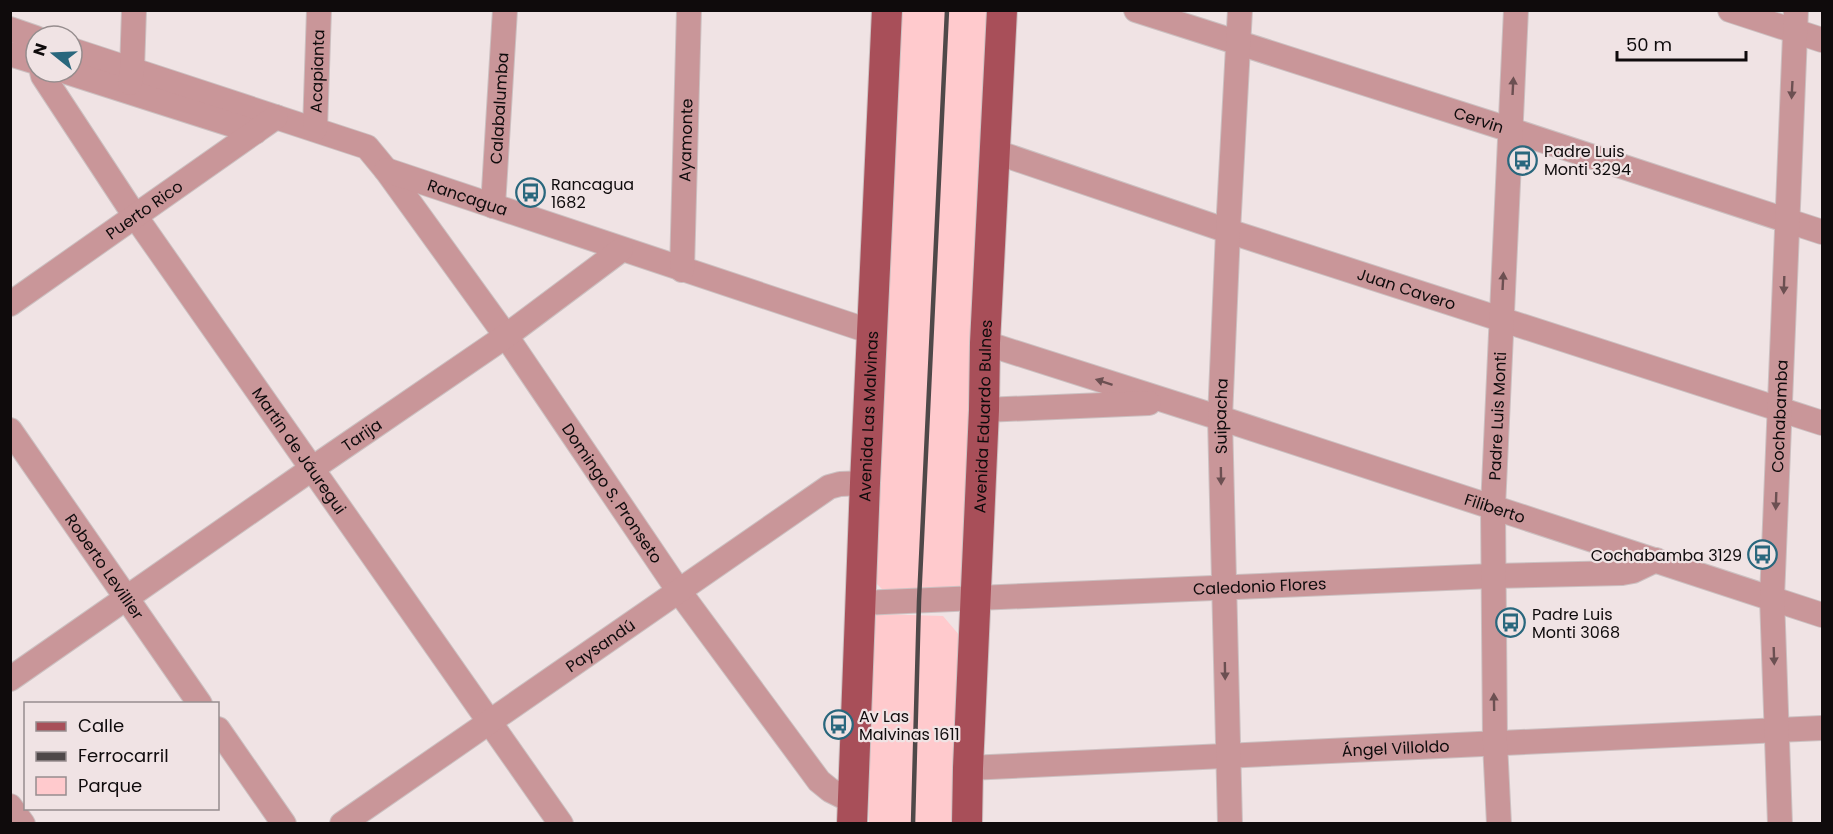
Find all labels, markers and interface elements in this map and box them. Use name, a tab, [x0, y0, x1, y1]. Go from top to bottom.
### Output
north arrow	[24, 24, 84, 84]
scale bar	[1617, 24, 1746, 62]
street label: Acapianta	[305, 29, 330, 113]
text: 50 m	[1626, 32, 1672, 57]
text: N	[27, 40, 53, 59]
street label: Calabalumba	[485, 52, 514, 165]
one-way arrow	[1508, 76, 1518, 95]
one-way arrow	[1788, 80, 1797, 99]
street label: Ayamonte	[673, 98, 699, 182]
street label: Cervin	[1451, 101, 1507, 139]
place label: Padre Luis Monti 3294	[1544, 140, 1631, 181]
bus stop icon: Padre Luis Monti 3294	[1507, 144, 1539, 176]
place label: Rancagua 1682	[551, 173, 634, 214]
street label: Rancagua	[424, 174, 511, 222]
street label: Puerto Rico	[101, 175, 188, 245]
bus stop icon: Rancagua 1682	[514, 177, 546, 209]
street label: Juan Cavero	[1354, 263, 1459, 316]
one-way arrow	[1499, 271, 1508, 290]
one-way arrow	[1779, 275, 1788, 294]
street label: Avenida Eduardo Bulnes	[968, 319, 998, 514]
street label: Avenida Las Malvinas	[853, 330, 884, 502]
street label: Padre Luis Monti	[1483, 351, 1512, 481]
street label: Cochabamba	[1766, 359, 1794, 473]
one-way arrow	[1095, 377, 1113, 386]
street label: Suipacha	[1209, 378, 1234, 454]
street label: Martín de Jáuregui	[246, 383, 351, 519]
street label: Tarija	[337, 413, 387, 457]
street label: Domingo S. Pronseto	[556, 419, 668, 568]
one-way arrow	[1216, 467, 1226, 486]
street label: Filiberto	[1461, 488, 1528, 529]
one-way arrow	[1771, 491, 1780, 510]
street label: Roberto Levillier	[59, 509, 149, 624]
bus stop icon: Cochabamba 3129	[1747, 539, 1779, 571]
place label: Cochabamba 3129	[1591, 544, 1742, 567]
street label: Caledonio Flores	[1193, 572, 1327, 601]
place label: Padre Luis Monti 3068	[1532, 603, 1620, 644]
bus stop icon: Padre Luis Monti 3068	[1495, 607, 1527, 639]
street label: Paysandú	[561, 614, 640, 678]
one-way arrow	[1770, 647, 1779, 666]
one-way arrow	[1220, 662, 1230, 681]
one-way arrow	[1490, 693, 1499, 712]
legend	[24, 702, 219, 810]
place label: Av Las Malvinas 1611	[859, 705, 960, 746]
bus stop icon: Av Las Malvinas 1611	[822, 709, 854, 741]
text: Calle	[78, 713, 124, 738]
street label: Ángel Villoldo	[1341, 734, 1450, 762]
text: Ferrocarril	[78, 743, 169, 768]
text: Parque	[78, 773, 142, 798]

